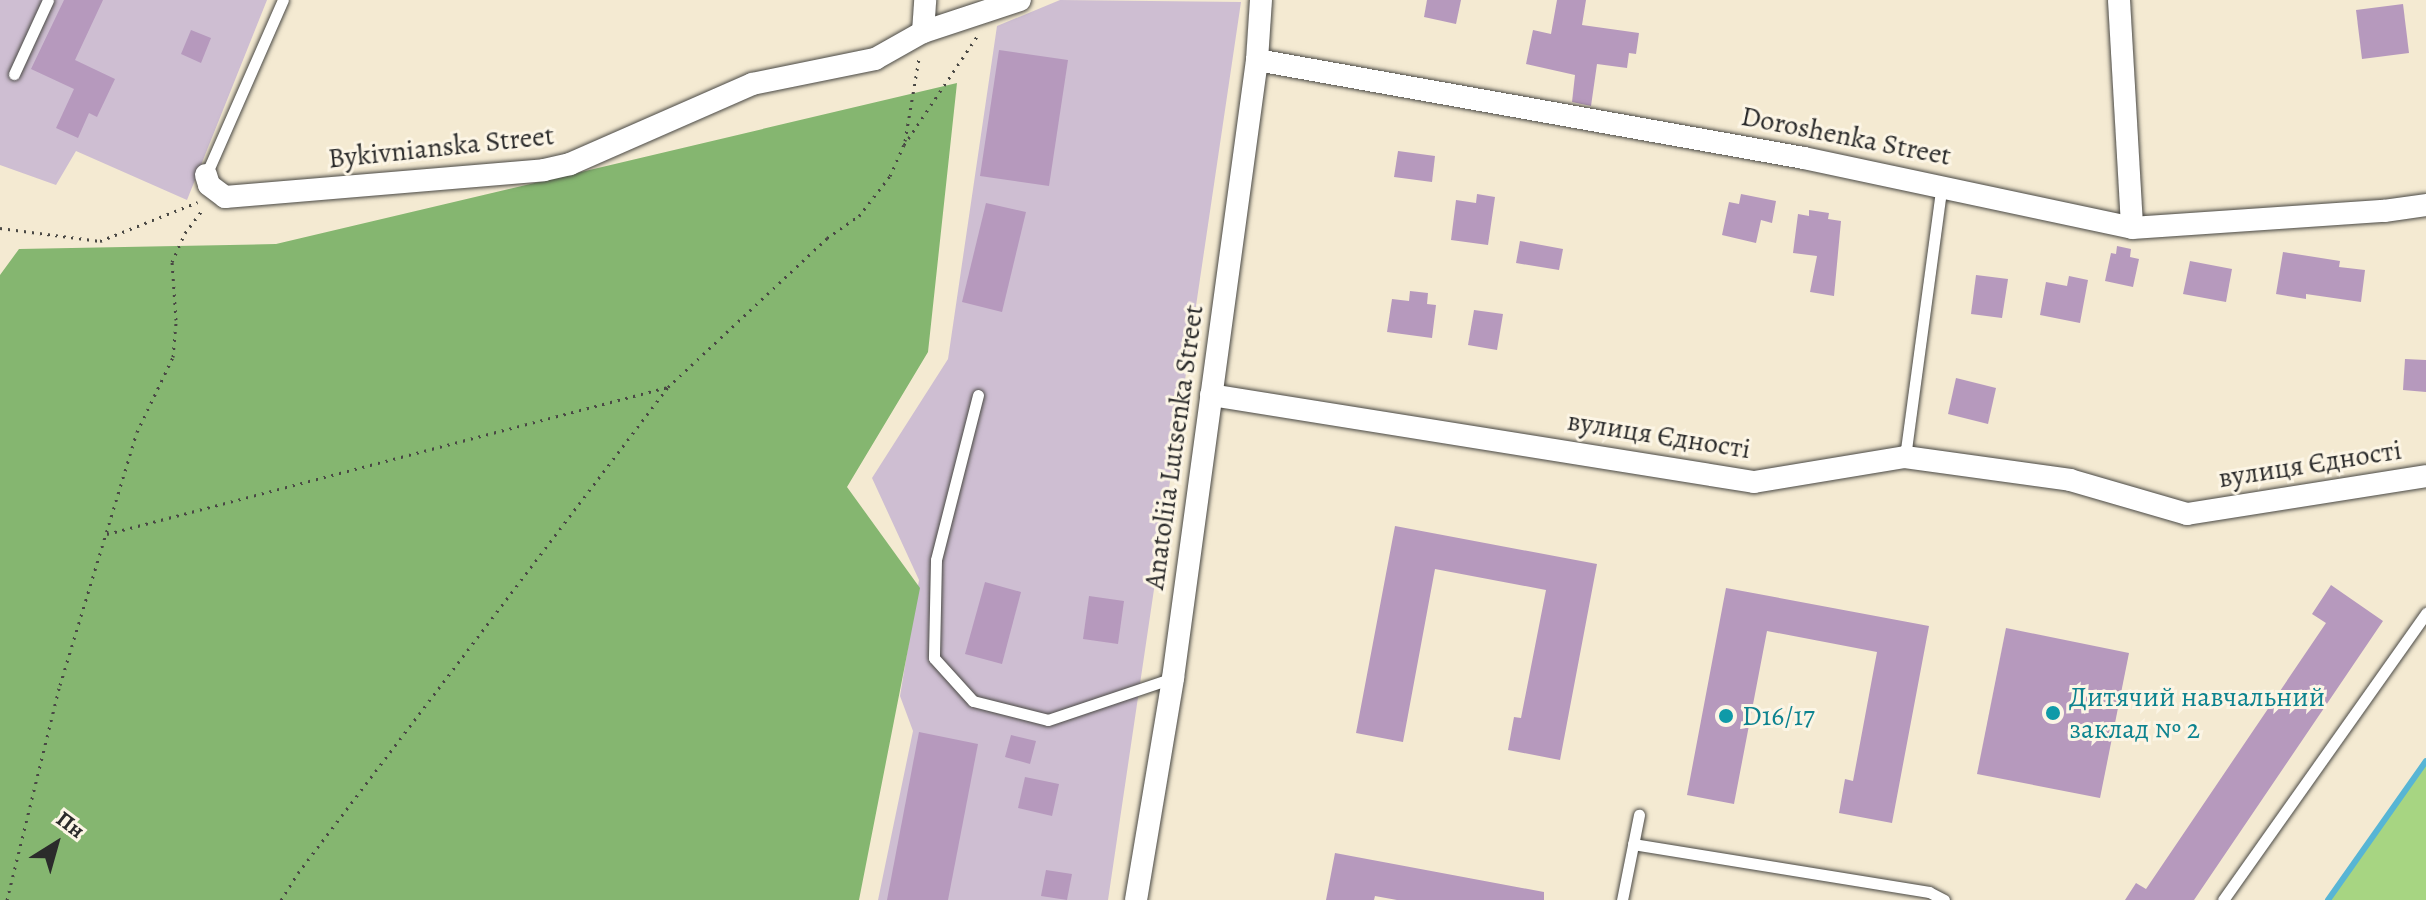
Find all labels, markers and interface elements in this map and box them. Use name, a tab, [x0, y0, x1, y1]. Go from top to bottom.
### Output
street label: Doroshenka Street	[1738, 99, 1954, 173]
street label: Bykivnianska Street	[326, 118, 556, 176]
street label: Anatoliia Lutsenka Street	[1137, 303, 1211, 591]
street label: вулиця Єдності	[1565, 404, 1753, 466]
street label: вулиця Єдності	[2216, 433, 2404, 495]
place label: Дитячий навчальний заклад № 2	[2069, 680, 2325, 746]
place label: D16/17	[1742, 699, 1815, 733]
marker: Дитячий навчальний заклад № 2	[2044, 704, 2062, 722]
marker: D16/17	[1717, 707, 1735, 725]
north arrow	[16, 804, 96, 884]
text: Пн	[50, 804, 91, 845]

